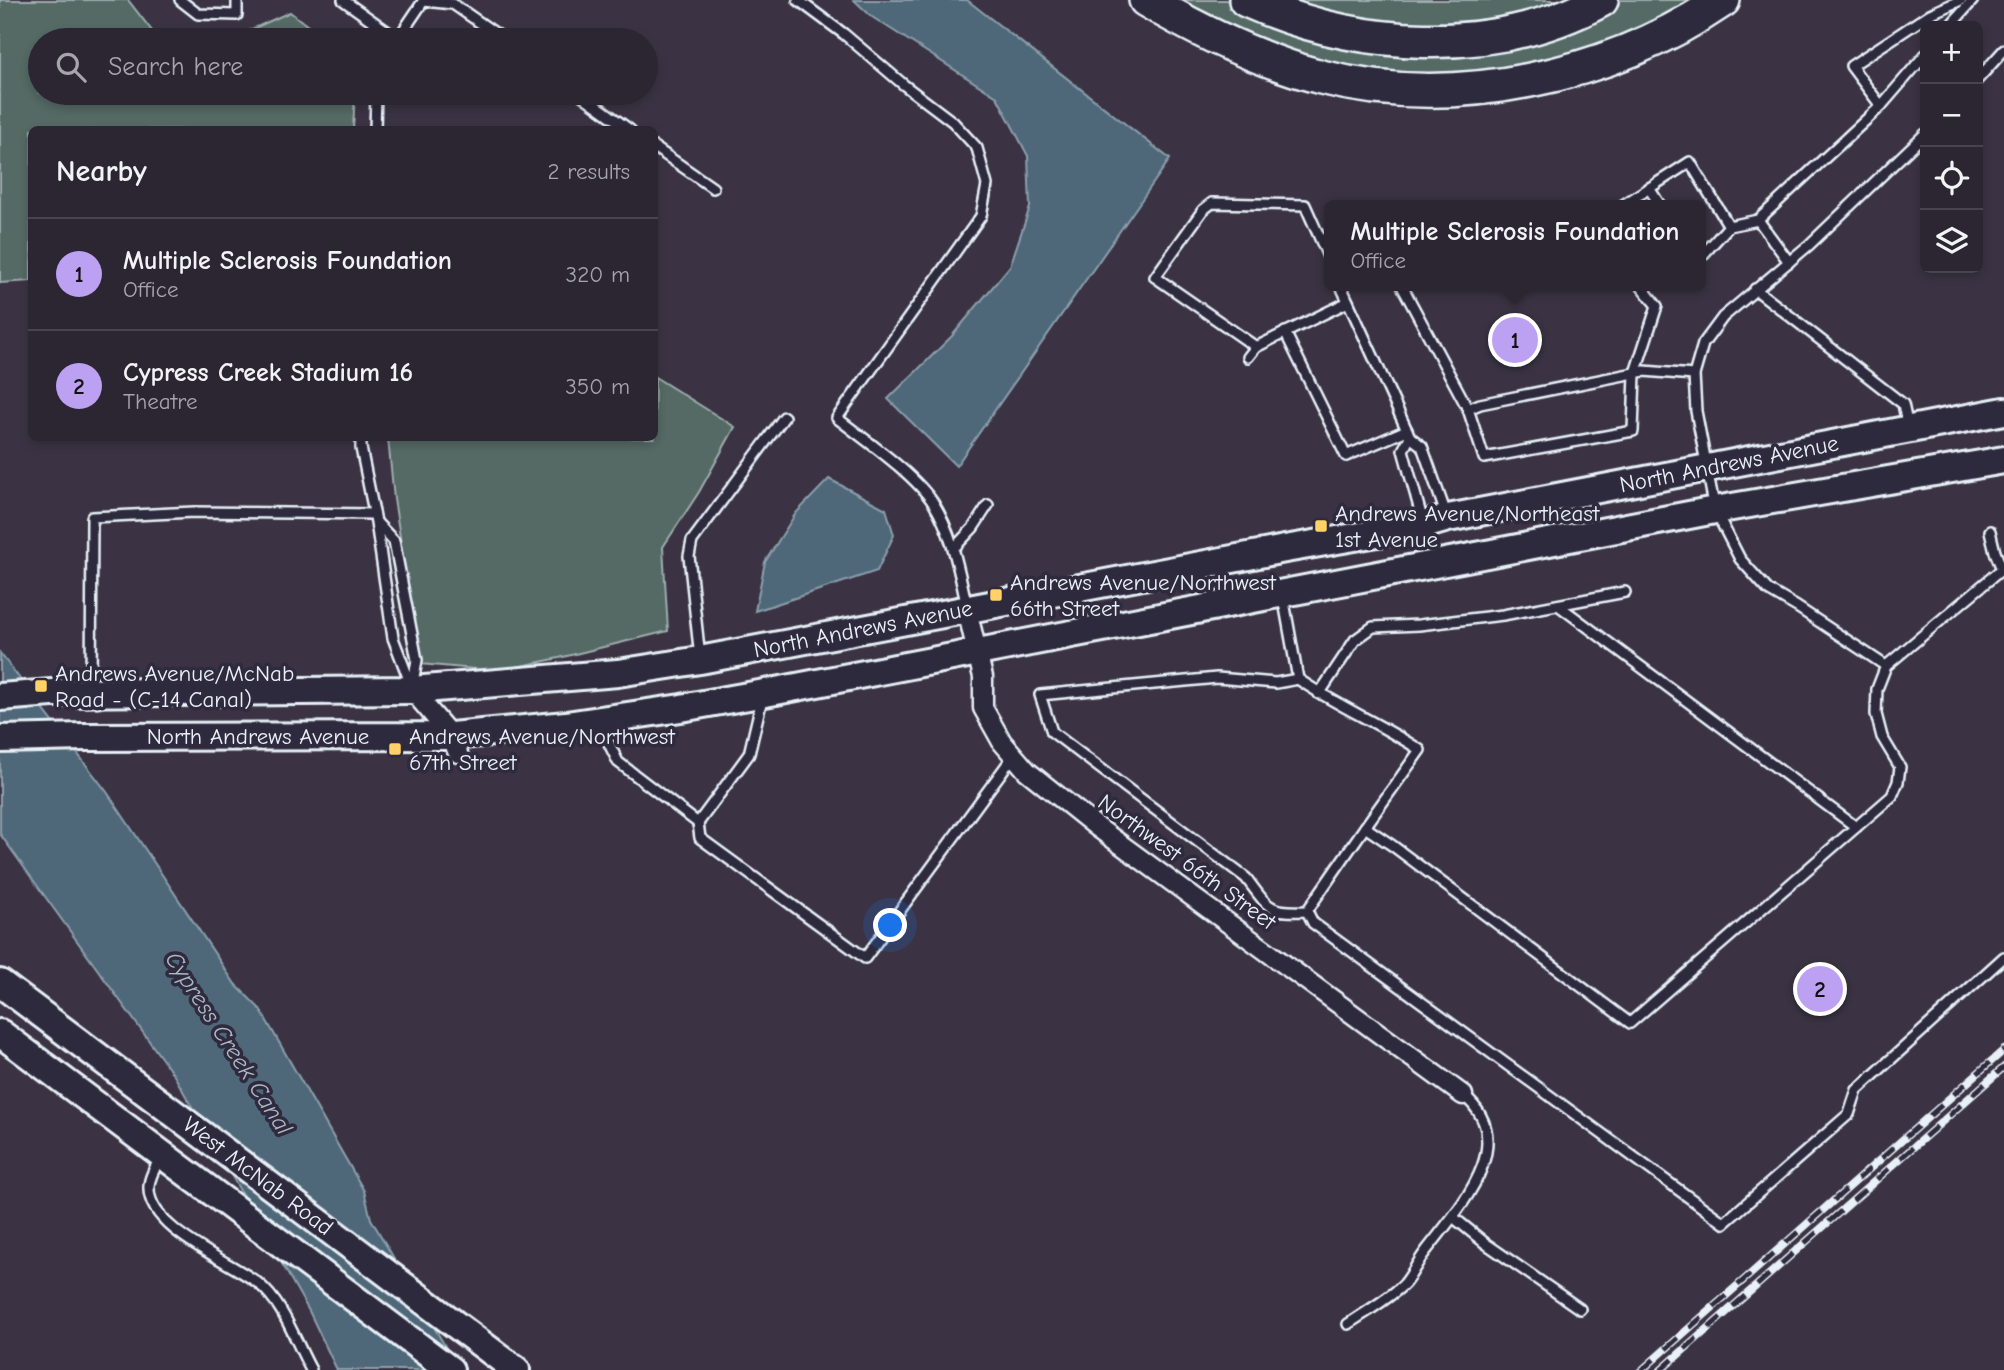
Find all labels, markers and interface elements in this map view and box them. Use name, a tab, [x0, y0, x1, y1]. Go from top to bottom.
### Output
map controls	[1920, 21, 1983, 273]
button: +	[1920, 21, 1983, 84]
search box	[28, 28, 658, 105]
icon: search	[52, 48, 90, 86]
text: Search here	[108, 52, 243, 82]
button: −	[1920, 84, 1983, 147]
button: locate	[1920, 147, 1983, 210]
text: Nearby	[56, 154, 147, 189]
text: 2 results	[548, 158, 630, 185]
popup	[1324, 200, 1706, 291]
button: layers	[1920, 210, 1983, 273]
text: Multiple Sclerosis Foundation	[1351, 217, 1679, 247]
text: Multiple Sclerosis Foundation	[123, 246, 452, 276]
text: Office	[1351, 247, 1406, 274]
text: 1	[74, 261, 84, 288]
text: 320 m	[566, 261, 630, 288]
text: Office	[123, 276, 178, 303]
pin: 1	[1492, 314, 1538, 366]
text: Cypress Creek Stadium 16	[123, 358, 413, 388]
text: 2	[73, 373, 85, 400]
text: 350 m	[565, 373, 630, 400]
text: Theatre	[123, 388, 198, 415]
street label: North Andrews Avenue	[1617, 430, 1841, 498]
place label: Andrews Avenue/Northeast 1st Avenue	[1335, 500, 1601, 553]
marker: Andrews Avenue/Northeast 1st Avenue	[1313, 518, 1329, 534]
place label: Andrews Avenue/Northwest 66th Street	[1010, 569, 1277, 622]
marker: Andrews Avenue/Northwest 66th Street	[988, 587, 1004, 603]
street label: North Andrews Avenue	[751, 595, 975, 663]
place label: Andrews Avenue/McNab Road - (C-14 Canal)	[55, 660, 294, 713]
marker: Andrews Avenue/McNab Road - (C-14 Canal)	[33, 678, 49, 694]
street label: North Andrews Avenue	[147, 723, 369, 750]
place label: Andrews Avenue/Northwest 67th Street	[409, 723, 676, 776]
marker: Andrews Avenue/Northwest 67th Street	[387, 741, 403, 757]
street label: Northwest 66th Street	[1093, 788, 1282, 936]
your location	[873, 908, 907, 942]
water label: Cypress Creek Canal	[159, 946, 299, 1140]
pin: 2	[1797, 963, 1843, 1015]
street label: West McNab Road	[178, 1111, 338, 1241]

